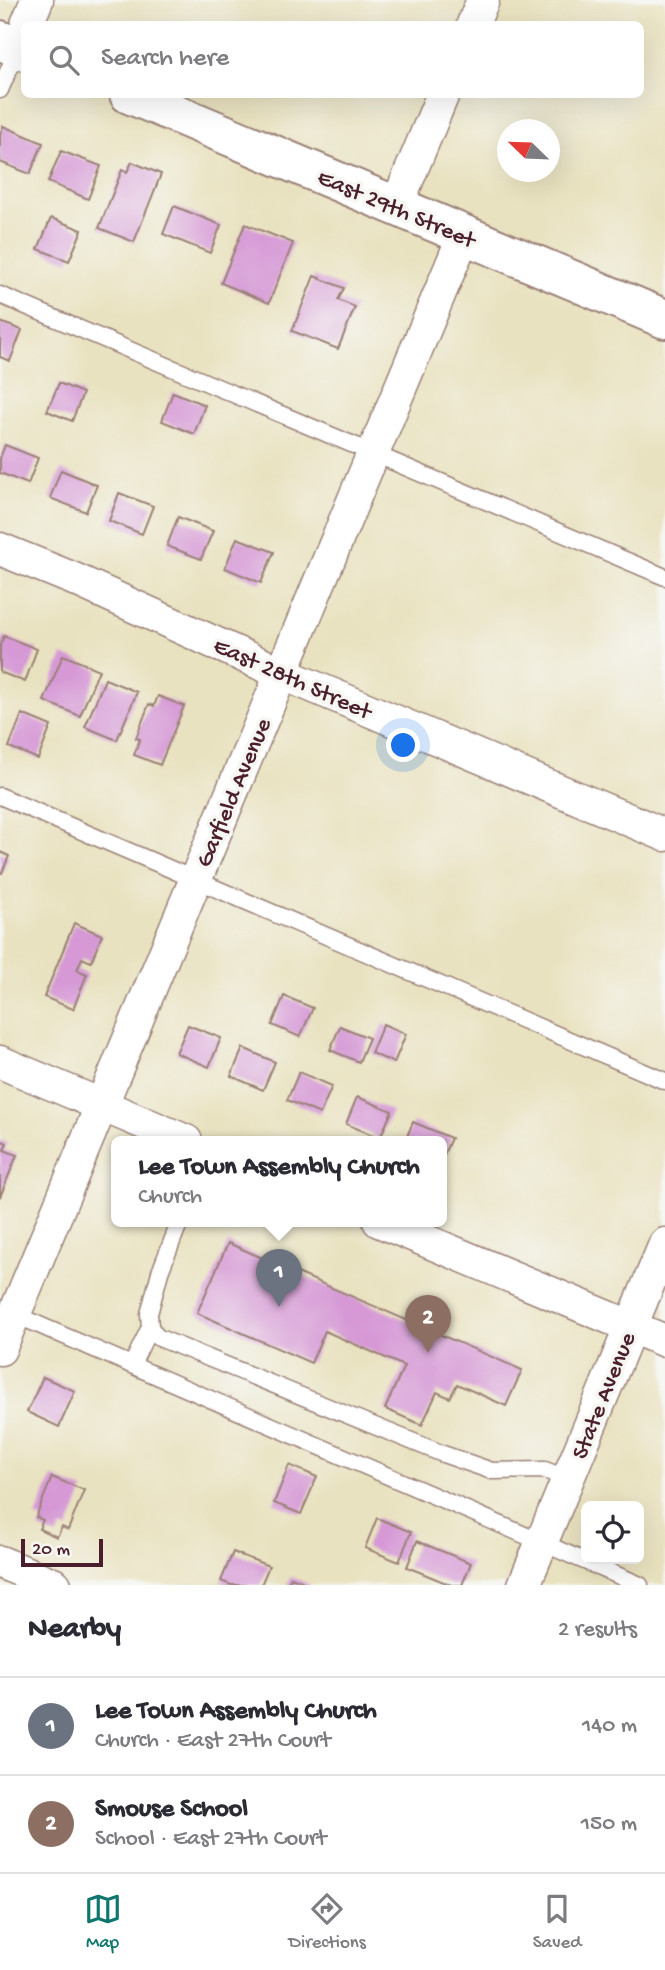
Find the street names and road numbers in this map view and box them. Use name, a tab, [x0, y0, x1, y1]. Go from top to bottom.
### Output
street label: East 29th Street	[312, 164, 481, 257]
street label: East 28th Street	[208, 632, 377, 729]
street label: Garfield Avenue	[191, 714, 280, 872]
street label: State Avenue	[567, 1328, 644, 1464]

